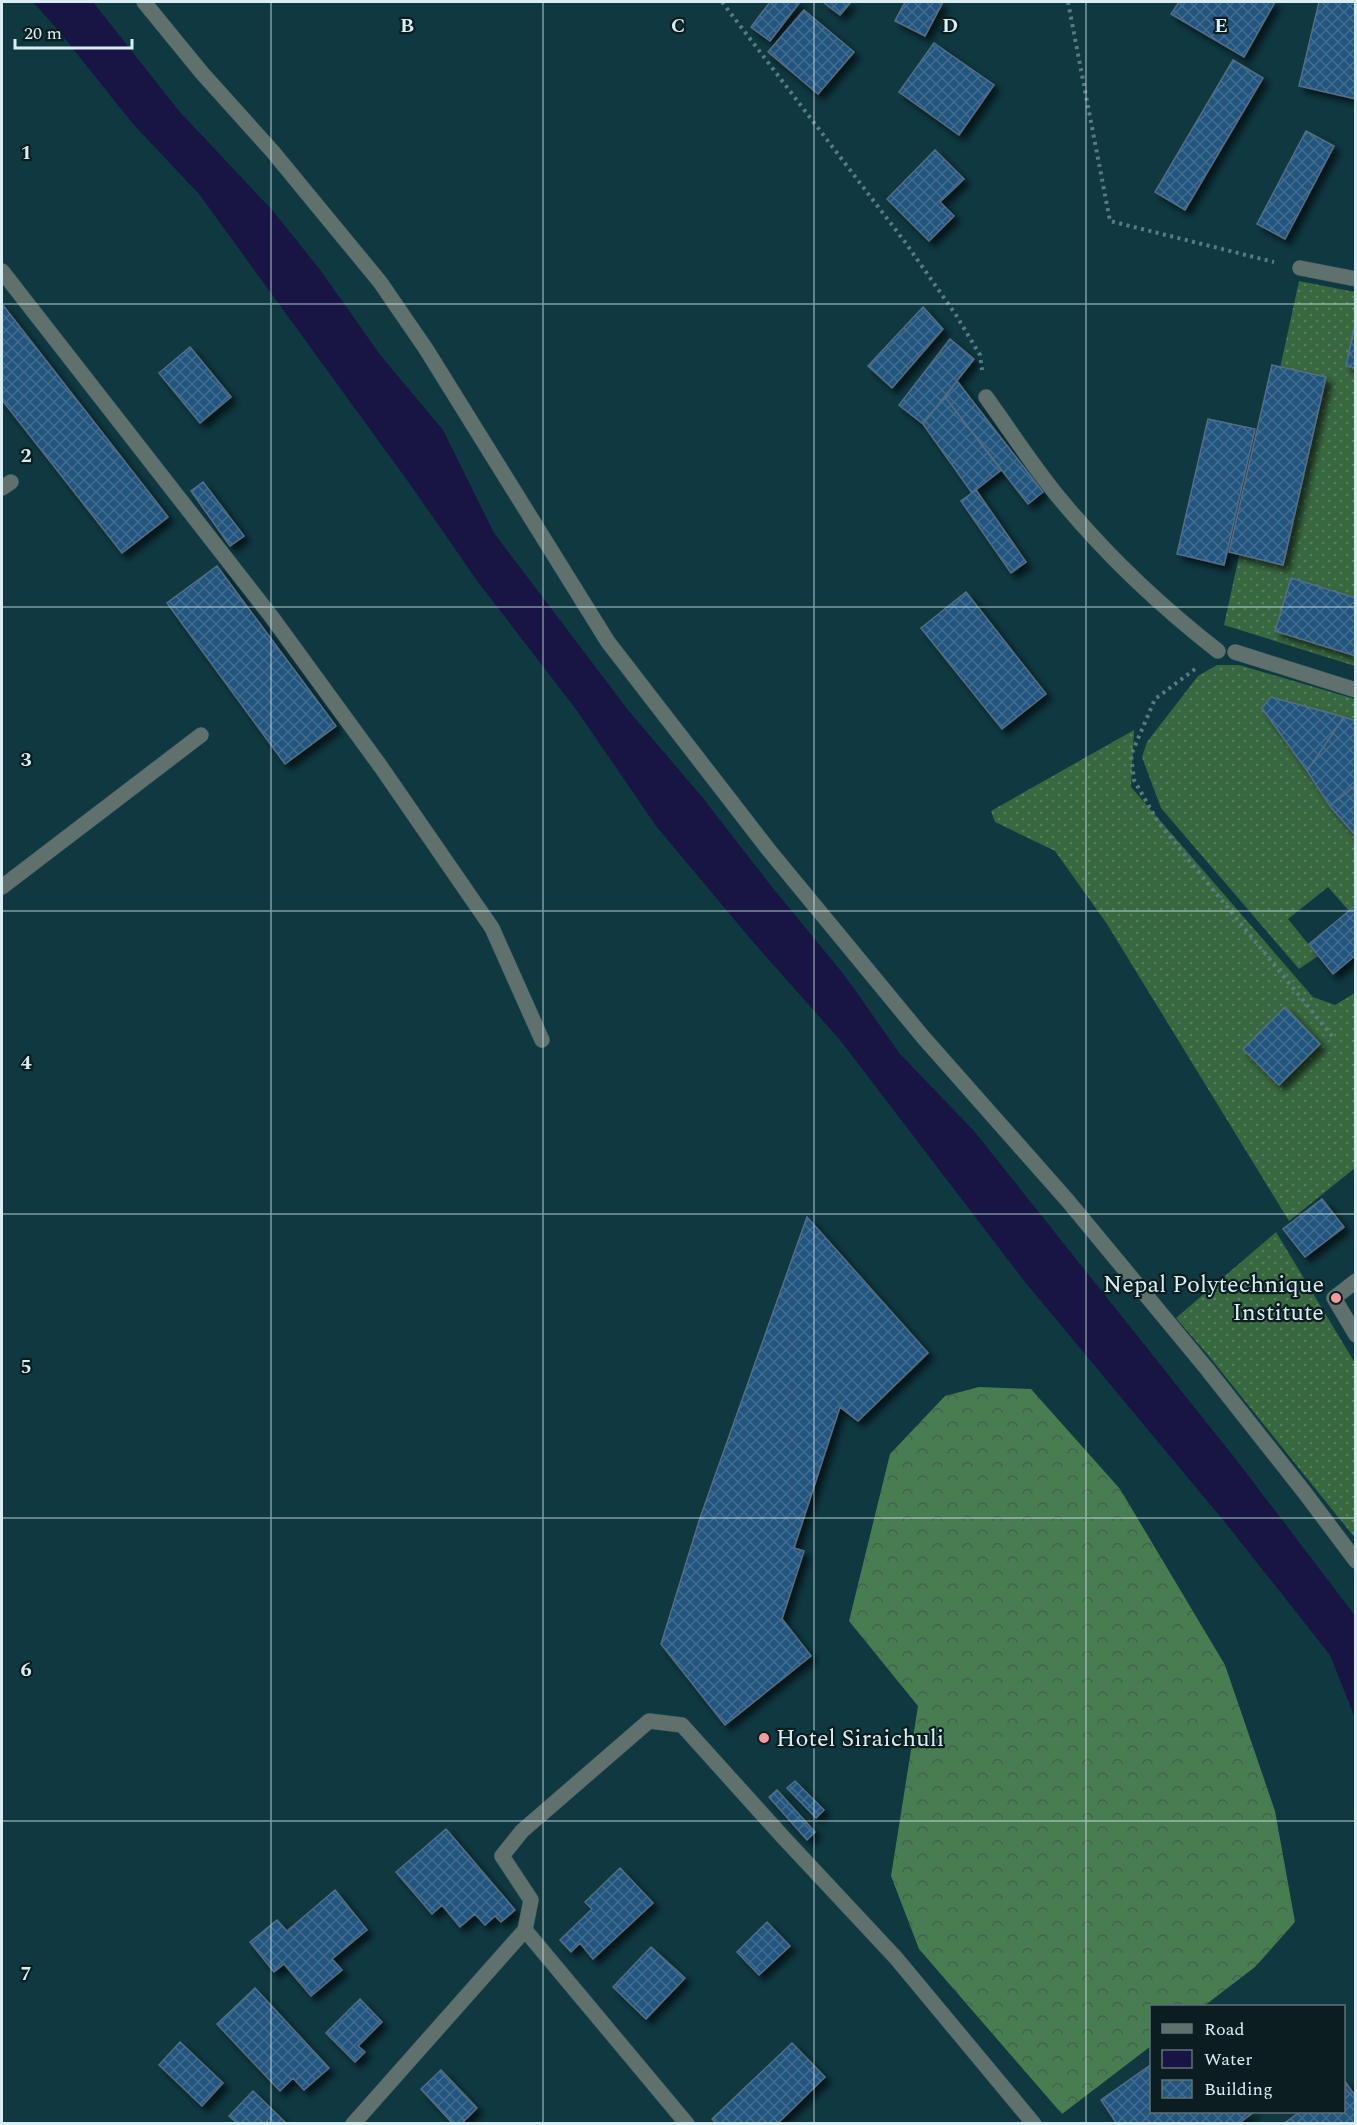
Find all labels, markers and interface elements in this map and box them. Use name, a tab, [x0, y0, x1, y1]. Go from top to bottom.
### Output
text: B	[400, 11, 414, 41]
text: C	[671, 11, 685, 41]
text: D	[942, 11, 958, 41]
text: E	[1214, 11, 1228, 41]
scale bar	[15, 12, 132, 50]
text: 20 m	[24, 20, 62, 47]
text: 1	[20, 138, 32, 168]
text: 2	[20, 441, 32, 471]
text: 3	[20, 745, 32, 775]
text: 4	[20, 1048, 32, 1078]
place label: Nepal Polytechnique Institute	[1103, 1267, 1324, 1331]
marker: Nepal Polytechnique Institute	[1329, 1291, 1343, 1305]
text: 5	[20, 1352, 32, 1382]
text: 6	[20, 1655, 32, 1685]
place label: Hotel Siraichuli	[776, 1721, 944, 1757]
marker: Hotel Siraichuli	[757, 1731, 771, 1745]
text: 7	[20, 1959, 32, 1989]
legend	[1150, 2005, 1345, 2113]
text: Road	[1204, 2016, 1245, 2043]
text: Water	[1204, 2046, 1252, 2073]
text: Building	[1204, 2076, 1273, 2103]

